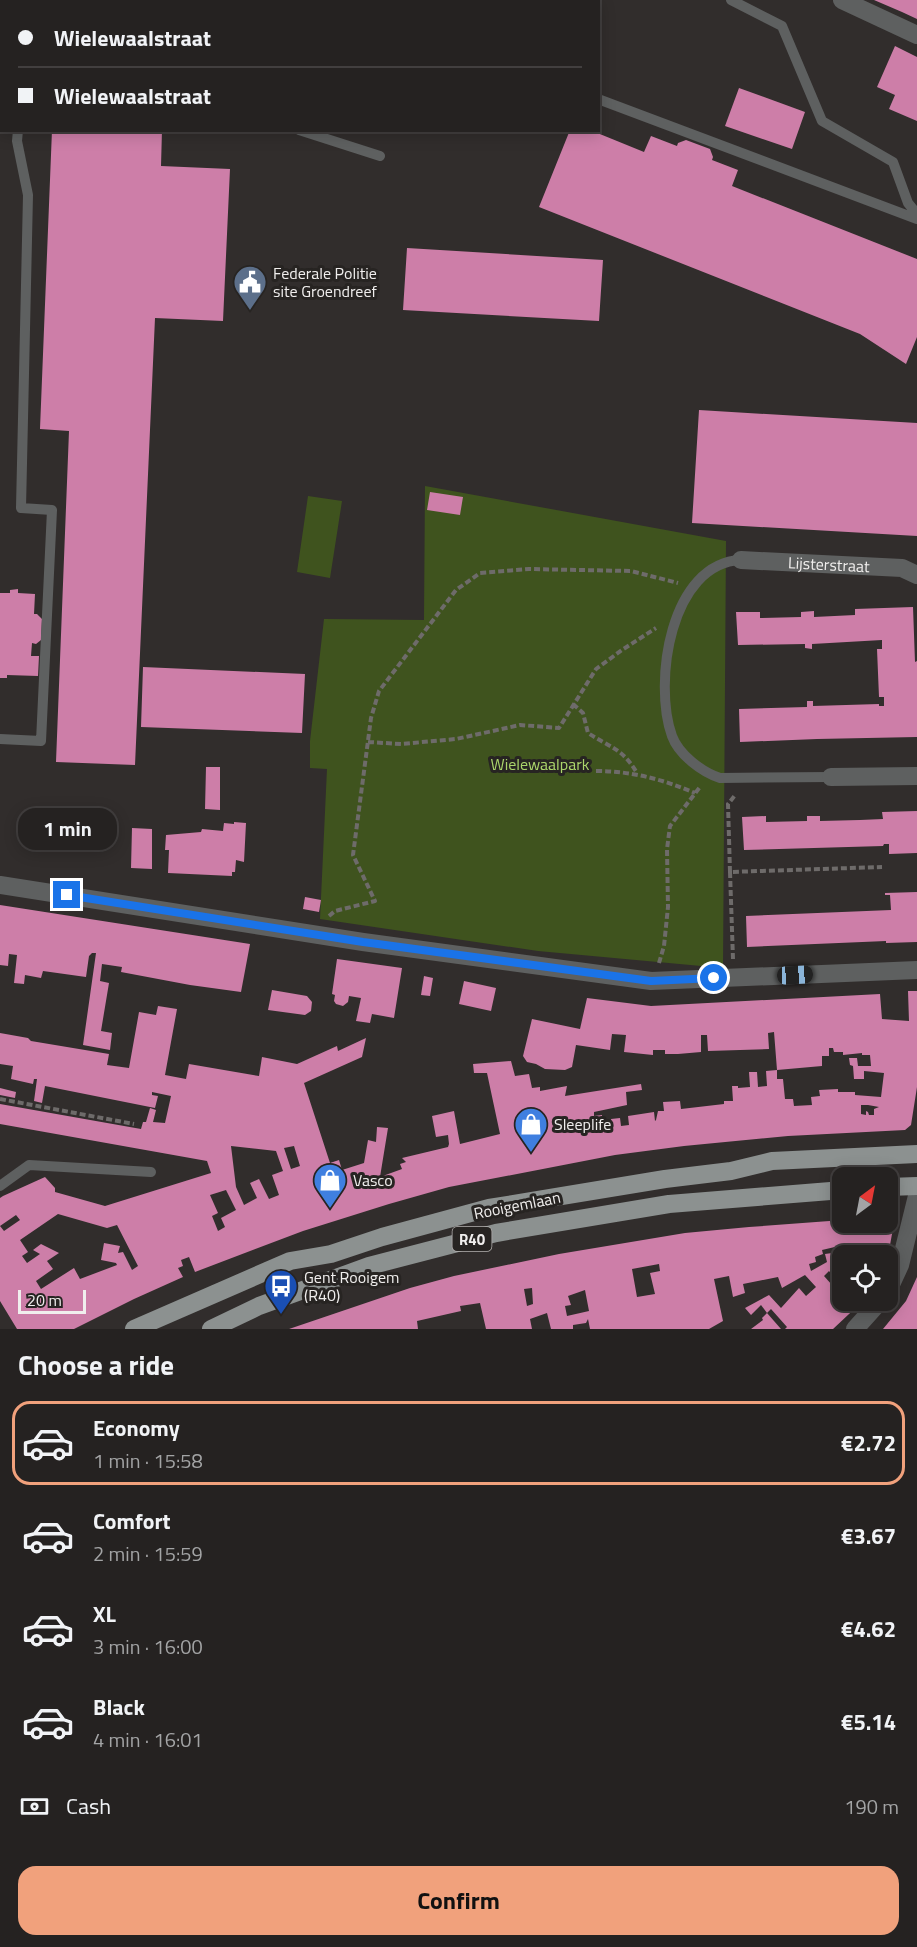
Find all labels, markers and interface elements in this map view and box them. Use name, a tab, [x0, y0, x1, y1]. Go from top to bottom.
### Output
text: Wielewaalstraat	[54, 21, 211, 55]
text: Wielewaalstraat	[54, 79, 211, 113]
place label: Federale Politie site Groendreef	[273, 261, 378, 303]
public building icon: Federale Politie site Groendreef	[232, 264, 268, 311]
street label: Lijsterstraat	[787, 550, 871, 578]
park label: Wielewaalpark	[491, 752, 590, 776]
callout: 1 min	[17, 808, 116, 850]
text: 1 min	[43, 813, 92, 844]
route end	[53, 881, 80, 908]
route start	[700, 964, 727, 991]
car	[777, 965, 813, 985]
shop icon: Sleeplife	[513, 1106, 549, 1153]
place label: Sleeplife	[554, 1112, 611, 1136]
shop icon: Vasco	[312, 1162, 348, 1209]
north arrow	[832, 1167, 898, 1233]
map controls	[832, 1167, 898, 1311]
place label: Vasco	[353, 1168, 393, 1192]
street label: Rooigemlaan	[471, 1185, 563, 1225]
road number: R40	[452, 1227, 492, 1251]
button: locate	[832, 1245, 898, 1311]
place label: Gent Rooigem (R40)	[304, 1265, 399, 1307]
bus stop icon: Gent Rooigem (R40)	[263, 1268, 299, 1315]
scale bar	[18, 1287, 86, 1314]
text: 20 m	[27, 1288, 62, 1312]
text: Choose a ride	[18, 1344, 174, 1385]
text: Economy	[93, 1411, 180, 1445]
icon: car	[21, 1416, 75, 1470]
text: €2.72	[841, 1426, 896, 1460]
text: 1 min · 15:58	[93, 1445, 203, 1476]
text: Comfort	[93, 1504, 171, 1538]
icon: car	[21, 1509, 75, 1563]
text: €3.67	[841, 1519, 896, 1553]
text: 2 min · 15:59	[93, 1538, 203, 1569]
text: XL	[93, 1597, 116, 1631]
icon: car	[21, 1602, 75, 1656]
text: €4.62	[841, 1612, 896, 1646]
text: 3 min · 16:00	[93, 1631, 203, 1662]
text: Black	[93, 1690, 145, 1724]
icon: car	[21, 1695, 75, 1749]
text: €5.14	[841, 1705, 896, 1739]
text: 4 min · 16:01	[93, 1724, 203, 1755]
text: Cash	[66, 1789, 111, 1823]
icon: cash	[18, 1790, 51, 1823]
text: 190 m	[844, 1791, 899, 1822]
button: Confirm	[18, 1866, 899, 1935]

